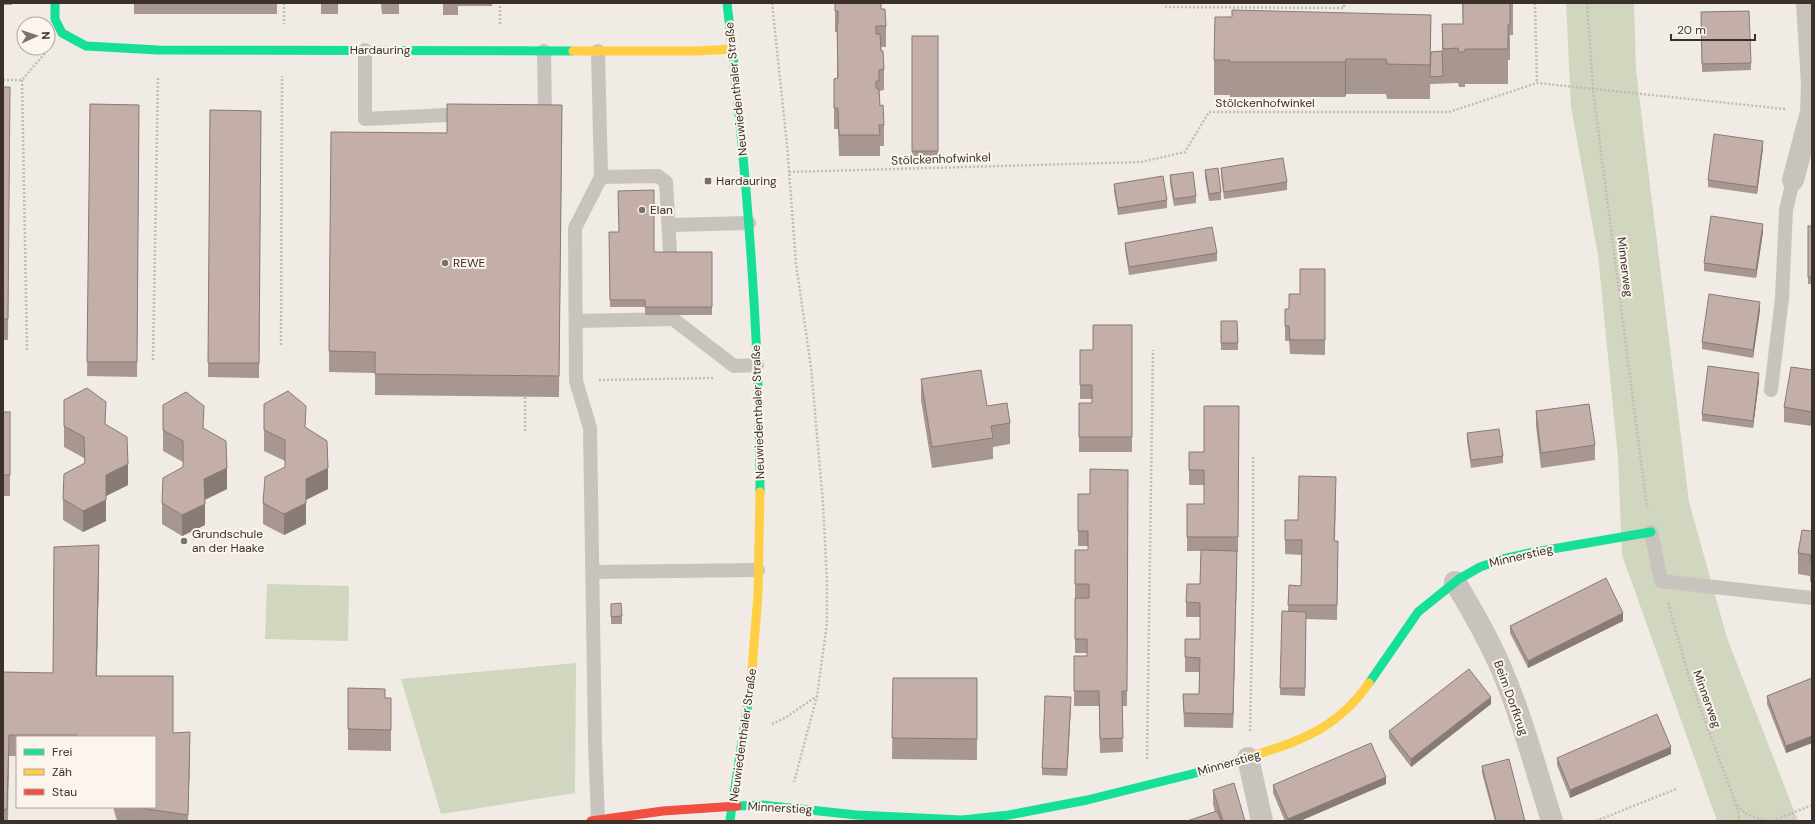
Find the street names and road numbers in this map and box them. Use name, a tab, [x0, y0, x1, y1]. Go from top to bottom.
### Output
street label: Neuwiedenthaler Straße	[721, 21, 751, 157]
street label: Hardauring	[350, 42, 411, 58]
street label: Stölckenhofwinkel	[1215, 95, 1315, 111]
street label: Stölckenhofwinkel	[891, 149, 991, 169]
street label: Minnerweg	[1613, 236, 1637, 298]
street label: Neuwiedenthaler Straße	[748, 344, 768, 480]
street label: Minnerstieg	[1488, 541, 1555, 571]
street label: Beim Dorfkrug	[1490, 658, 1532, 738]
street label: Neuwiedenthaler Straße	[726, 667, 760, 803]
street label: Minnerweg	[1689, 668, 1725, 730]
street label: Minnerstieg	[1196, 746, 1263, 780]
street label: Minnerstieg	[747, 798, 813, 818]

